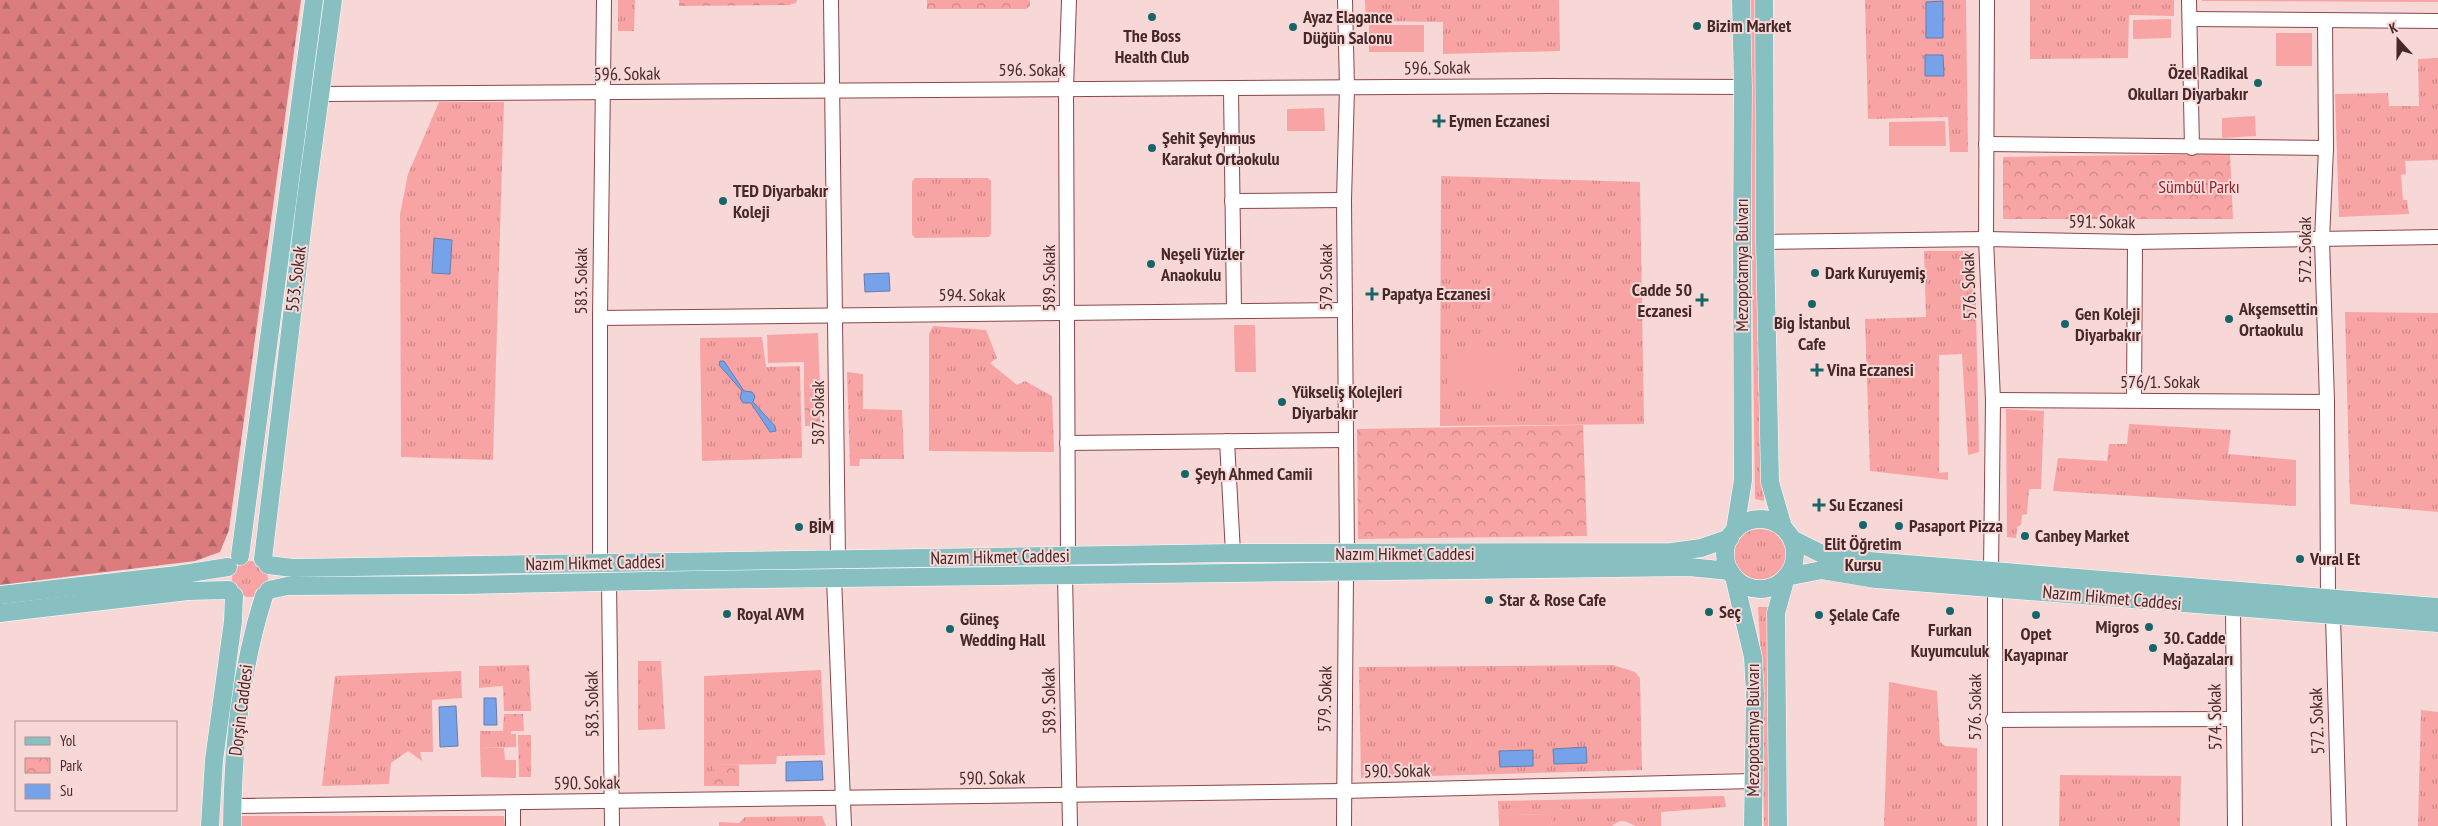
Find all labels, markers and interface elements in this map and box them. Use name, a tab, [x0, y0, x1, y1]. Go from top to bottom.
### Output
place label: Ayaz Elagance Düğün Salonu	[1302, 5, 1393, 49]
marker: The Boss Health Club	[1146, 11, 1158, 23]
place label: Bizim Market	[1707, 14, 1792, 37]
north arrow	[2373, 15, 2423, 65]
text: K	[2387, 18, 2401, 38]
marker: Bizim Market	[1691, 20, 1703, 32]
marker: Ayaz Elagance Düğün Salonu	[1287, 21, 1299, 33]
place label: The Boss Health Club	[1115, 24, 1189, 68]
street label: 596. Sokak	[1403, 55, 1471, 80]
street label: 596. Sokak	[999, 58, 1065, 81]
street label: 596. Sokak	[593, 61, 661, 86]
place label: Özel Radikal Okulları Diyarbakır	[2128, 61, 2249, 105]
marker: Özel Radikal Okulları Diyarbakır	[2252, 77, 2264, 89]
place label: Eymen Eczanesi	[1449, 109, 1550, 132]
marker: Eymen Eczanesi	[1433, 115, 1445, 127]
place label: Şehit Şeyhmus Karakut Ortaokulu	[1162, 126, 1280, 170]
marker: Şehit Şeyhmus Karakut Ortaokulu	[1146, 142, 1158, 154]
park label: Sümbül Parkı	[2158, 175, 2240, 198]
place label: TED Diyarbakır Koleji	[733, 179, 829, 223]
marker: TED Diyarbakır Koleji	[717, 195, 729, 207]
street label: Mezopotamya Bulvarı	[1730, 198, 1753, 332]
street label: 591. Sokak	[2068, 209, 2136, 234]
street label: 572. Sokak	[2293, 217, 2316, 283]
place label: Neşeli Yüzler Anaokulu	[1160, 242, 1245, 286]
street label: 553. Sokak	[280, 244, 311, 313]
street label: 579. Sokak	[1314, 244, 1337, 310]
street label: 589. Sokak	[1037, 245, 1060, 311]
street label: 583. Sokak	[569, 248, 592, 314]
street label: 576. Sokak	[1956, 252, 1981, 320]
marker: Neşeli Yüzler Anaokulu	[1145, 258, 1157, 270]
place label: Dark Kuruyemiş	[1825, 261, 1926, 284]
marker: Dark Kuruyemiş	[1809, 267, 1821, 279]
place label: Cadde 50 Eczanesi	[1632, 278, 1692, 322]
place label: Papatya Eczanesi	[1382, 282, 1491, 305]
street label: 594. Sokak	[939, 283, 1005, 306]
marker: Papatya Eczanesi	[1366, 288, 1378, 300]
marker: Cadde 50 Eczanesi	[1696, 294, 1708, 306]
place label: Akşemsettin Ortaokulu	[2238, 297, 2318, 341]
marker: Big İstanbul Cafe	[1806, 298, 1818, 310]
place label: Gen Koleji Diyarbakır	[2075, 302, 2141, 346]
place label: Big İstanbul Cafe	[1774, 311, 1851, 355]
marker: Akşemsettin Ortaokulu	[2223, 313, 2235, 325]
marker: Gen Koleji Diyarbakır	[2059, 318, 2071, 330]
place label: Vina Eczanesi	[1826, 358, 1914, 381]
marker: Vina Eczanesi	[1811, 364, 1823, 376]
street label: 576/1. Sokak	[2120, 370, 2200, 393]
street label: 587. Sokak	[806, 380, 829, 446]
place label: Yükseliş Kolejleri Diyarbakır	[1291, 380, 1402, 424]
marker: Yükseliş Kolejleri Diyarbakır	[1276, 396, 1288, 408]
place label: Şeyh Ahmed Camii	[1195, 462, 1313, 485]
marker: Şeyh Ahmed Camii	[1179, 468, 1191, 480]
place label: Su Eczanesi	[1829, 493, 1903, 516]
marker: Su Eczanesi	[1813, 499, 1825, 511]
place label: Pasaport Pizza	[1909, 514, 2003, 537]
place label: BİM	[809, 515, 834, 538]
marker: Elit Öğretim Kursu	[1857, 519, 1869, 531]
marker: Pasaport Pizza	[1893, 520, 1905, 532]
marker: BİM	[793, 521, 805, 533]
place label: Canbey Market	[2035, 524, 2130, 547]
marker: Canbey Market	[2019, 530, 2031, 542]
place label: Elit Öğretim Kursu	[1824, 532, 1902, 576]
street label: Nazım Hikmet Caddesi	[1335, 542, 1475, 565]
street label: Nazım Hikmet Caddesi	[930, 544, 1070, 569]
place label: Vural Et	[2309, 547, 2361, 570]
street label: Nazım Hikmet Caddesi	[525, 550, 665, 575]
marker: Vural Et	[2294, 553, 2306, 565]
street label: Nazım Hikmet Caddesi	[2042, 580, 2183, 615]
place label: Star & Rose Cafe	[1499, 588, 1606, 611]
marker: Star & Rose Cafe	[1483, 594, 1495, 606]
place label: Seç	[1719, 600, 1742, 623]
place label: Royal AVM	[737, 602, 804, 625]
place label: Şelale Cafe	[1829, 603, 1900, 626]
marker: Furkan Kuyumculuk	[1944, 605, 1956, 617]
marker: Seç	[1703, 606, 1715, 618]
place label: Güneş Wedding Hall	[959, 607, 1046, 651]
marker: Royal AVM	[721, 608, 733, 620]
marker: Şelale Cafe	[1813, 609, 1825, 621]
marker: Opet Kayapınar	[2030, 609, 2042, 621]
place label: Migros	[2095, 615, 2139, 638]
place label: Furkan Kuyumculuk	[1911, 618, 1990, 662]
marker: Migros	[2143, 621, 2155, 633]
place label: Opet Kayapınar	[2004, 622, 2069, 666]
marker: Güneş Wedding Hall	[944, 623, 956, 635]
place label: 30. Cadde Mağazaları	[2163, 626, 2233, 670]
marker: 30. Cadde Mağazaları	[2147, 642, 2159, 654]
street label: Dorşin Caddesi	[223, 663, 258, 757]
street label: Mezopotamya Bulvarı	[1741, 663, 1764, 797]
street label: 579. Sokak	[1312, 665, 1337, 733]
street label: 589. Sokak	[1036, 667, 1061, 735]
street label: 583. Sokak	[579, 670, 604, 738]
street label: 576. Sokak	[1963, 674, 1986, 740]
street label: 574. Sokak	[2202, 683, 2227, 751]
street label: 572. Sokak	[2304, 687, 2329, 755]
legend	[15, 721, 178, 811]
text: Yol	[60, 731, 76, 750]
text: Park	[60, 756, 82, 775]
street label: 590. Sokak	[1363, 758, 1431, 783]
street label: 590. Sokak	[958, 765, 1026, 790]
street label: 590. Sokak	[553, 770, 621, 795]
text: Su	[60, 781, 73, 800]

